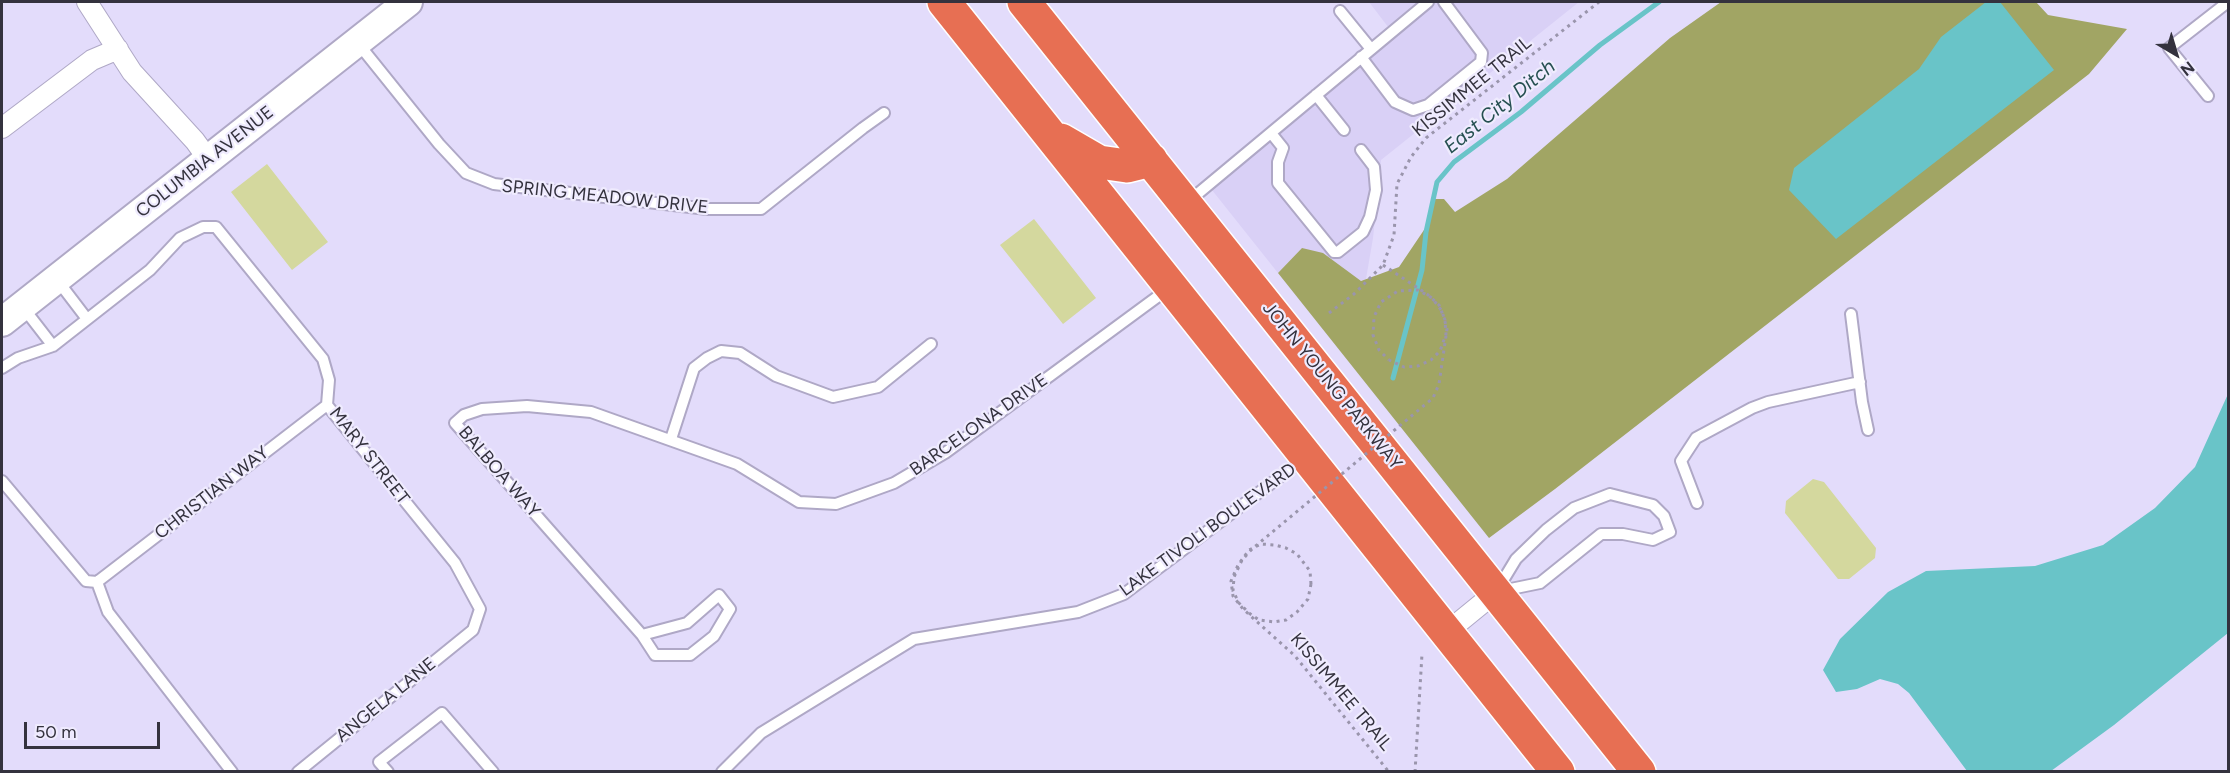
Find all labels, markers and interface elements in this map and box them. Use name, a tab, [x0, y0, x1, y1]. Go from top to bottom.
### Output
north arrow	[2146, 24, 2206, 84]
street label: KISSIMMEE TRAIL	[1408, 32, 1536, 142]
water label: East City Ditch	[1440, 55, 1560, 159]
text: N	[2177, 57, 2198, 80]
street label: COLUMBIA AVENUE	[132, 102, 278, 222]
street label: SPRING MEADOW DRIVE	[501, 175, 709, 219]
street label: JOHN YOUNG PARKWAY	[1258, 298, 1406, 474]
street label: BARCELONA DRIVE	[906, 369, 1052, 481]
street label: MARY STREET	[324, 403, 414, 509]
street label: BALBOA WAY	[454, 422, 544, 522]
street label: CHRISTIAN WAY	[151, 442, 273, 544]
street label: LAKE TIVOLI BOULEVARD	[1116, 459, 1300, 601]
street label: KISSIMMEE TRAIL	[1286, 629, 1396, 755]
street label: ANGELA LANE	[332, 653, 440, 747]
scale bar	[27, 710, 164, 748]
text: 50 m	[35, 721, 77, 743]

